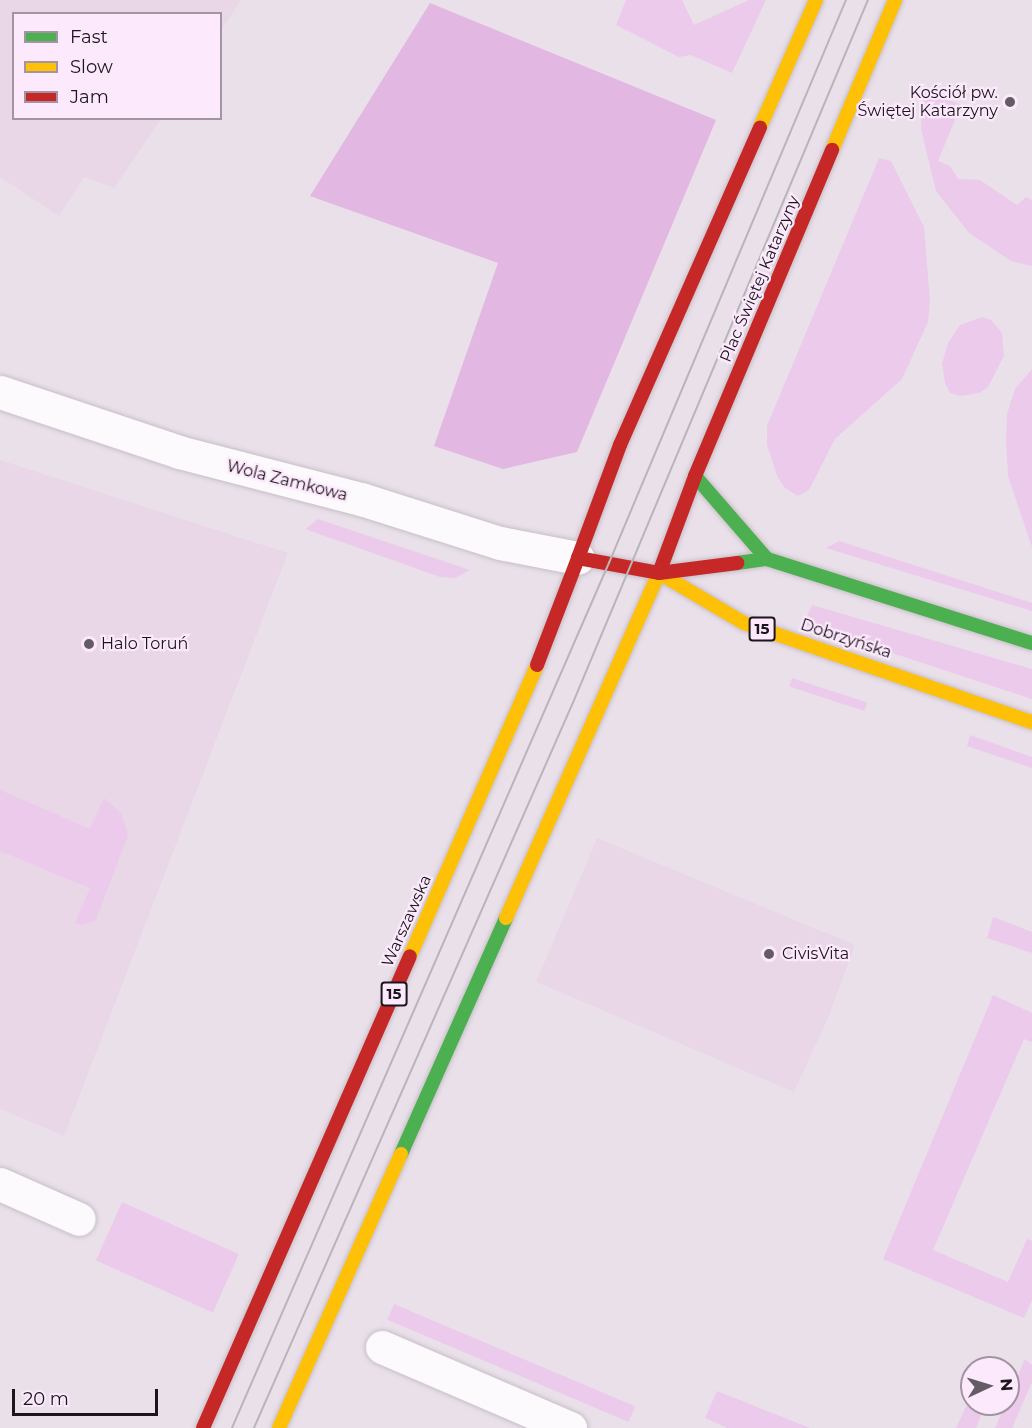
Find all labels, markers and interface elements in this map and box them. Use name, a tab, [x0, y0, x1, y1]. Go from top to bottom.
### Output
legend	[12, 12, 222, 120]
text: Fast	[70, 26, 108, 48]
text: Slow	[70, 56, 113, 78]
place label: Kościół pw. Świętej Katarzyny	[858, 83, 998, 121]
text: Jam	[70, 86, 109, 108]
marker: Kościół pw. Świętej Katarzyny	[1003, 95, 1017, 109]
street label: Plac Świętej Katarzyny	[716, 193, 804, 365]
street label: Wola Zamkowa	[225, 457, 349, 505]
street label: Dobrzyńska	[798, 615, 894, 663]
road number: 15	[748, 617, 776, 641]
place label: Halo Toruń	[101, 634, 188, 654]
marker: Halo Toruń	[82, 637, 96, 651]
street label: Warszawska	[378, 872, 436, 970]
place label: CivisVita	[782, 944, 849, 964]
marker: CivisVita	[760, 945, 778, 963]
road number: 15	[380, 982, 408, 1006]
north arrow	[960, 1356, 1020, 1416]
scale bar	[15, 1377, 160, 1415]
text: N	[997, 1378, 1016, 1392]
text: 20 m	[23, 1388, 69, 1410]

